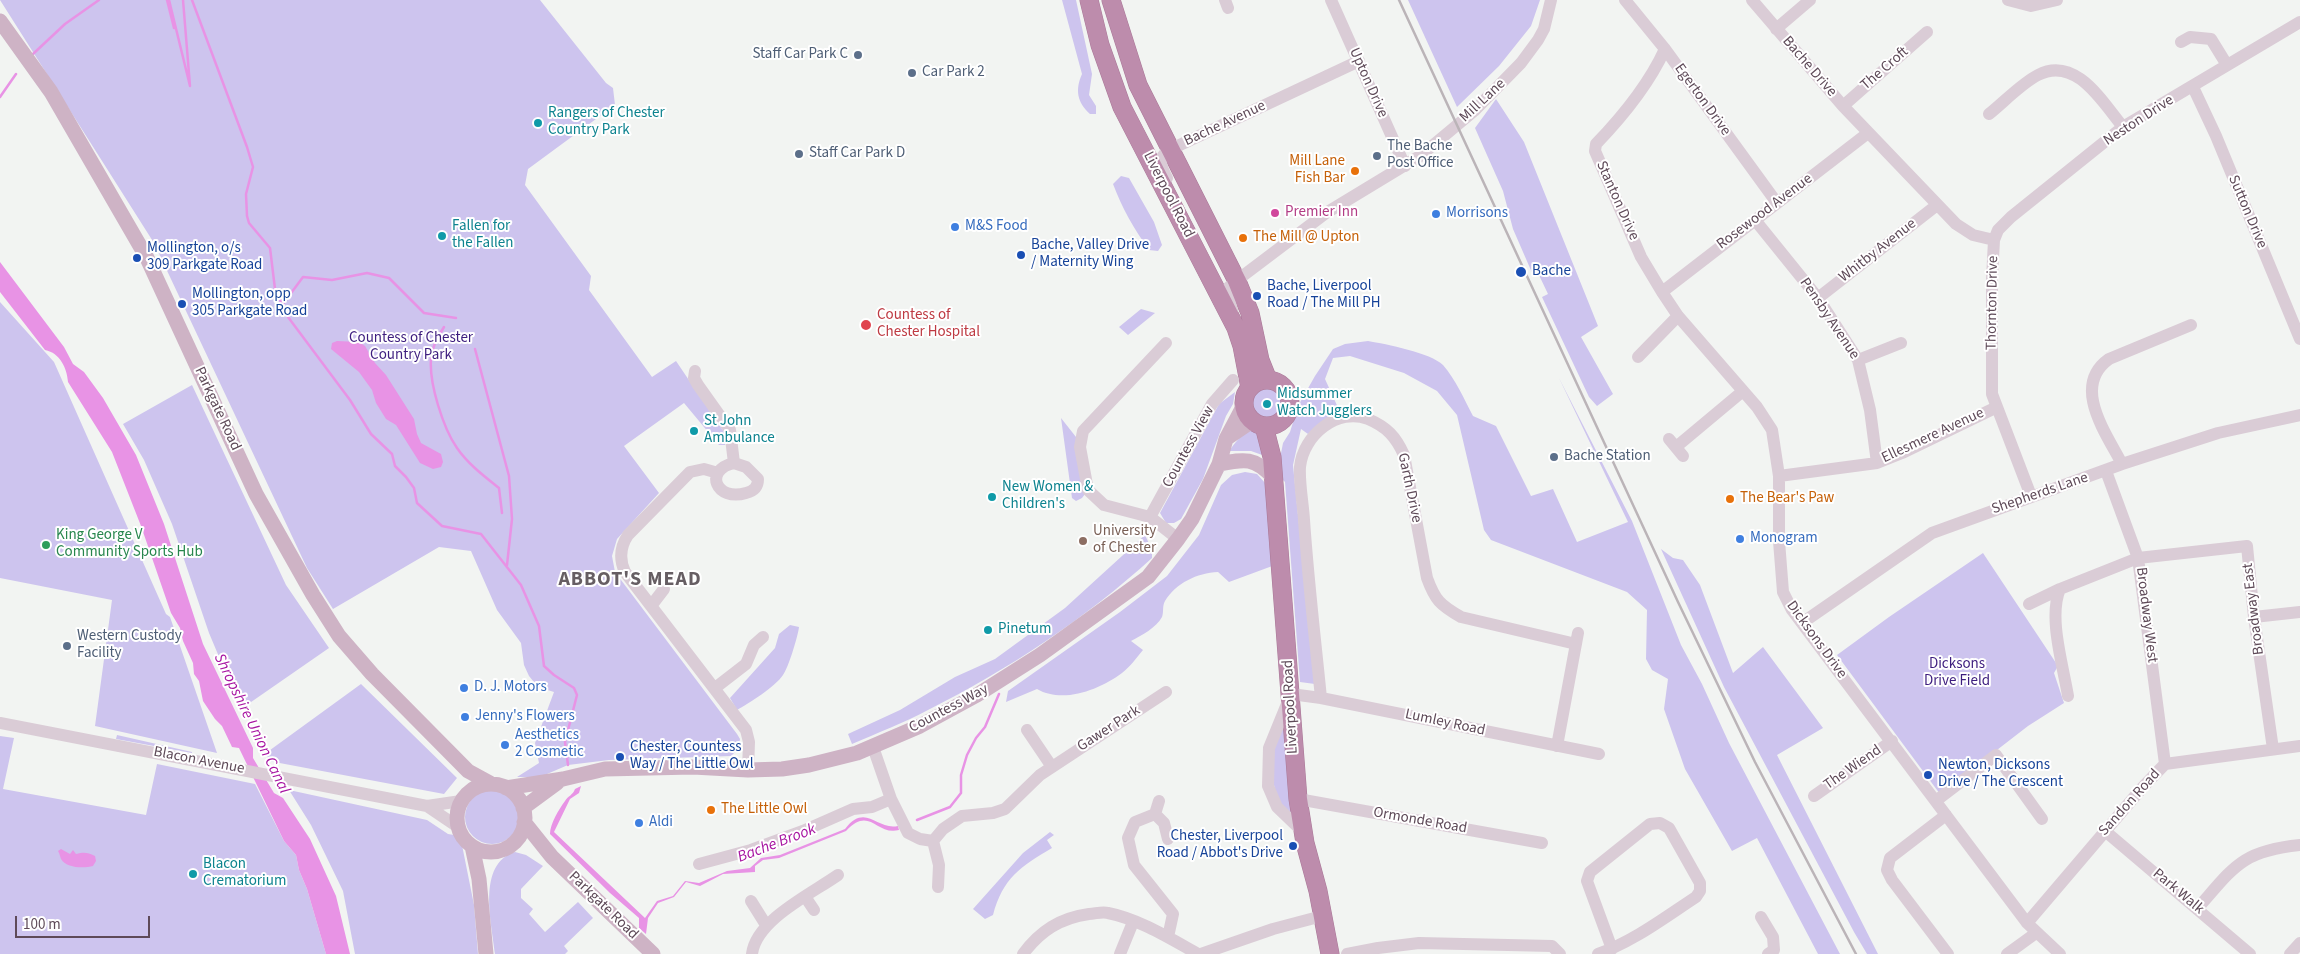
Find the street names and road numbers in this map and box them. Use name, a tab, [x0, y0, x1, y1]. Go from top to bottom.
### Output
street label: Bache Drive	[1778, 33, 1840, 101]
street label: The Croft	[1857, 43, 1913, 95]
street label: Upton Drive	[1345, 45, 1391, 121]
street label: Egerton Drive	[1670, 60, 1734, 140]
street label: Mill Lane	[1456, 75, 1510, 127]
street label: Neston Drive	[2101, 92, 2177, 150]
street label: Bache Avenue	[1181, 97, 1269, 151]
street label: Liverpool Road	[1139, 149, 1197, 241]
street label: Stanton Drive	[1592, 159, 1642, 243]
street label: Rosewood Avenue	[1714, 170, 1816, 254]
street label: Sutton Drive	[2224, 173, 2270, 251]
street label: Whitby Avenue	[1836, 215, 1920, 287]
street label: Thornton Drive	[1983, 256, 2003, 350]
street label: Pensby Avenue	[1795, 275, 1863, 363]
street label: Parkgate Road	[190, 364, 244, 454]
street label: Countess View	[1159, 403, 1219, 491]
street label: Ellesmere Avenue	[1879, 404, 1987, 468]
street label: Garth Drive	[1393, 452, 1425, 524]
street label: Shepherds Lane	[1989, 469, 2091, 519]
street label: Broadway East	[2239, 562, 2269, 656]
street label: Broadway West	[2131, 566, 2161, 664]
street label: Dicksons Drive	[1782, 598, 1850, 682]
street label: Liverpool Road	[1280, 660, 1302, 754]
street label: Countess Way	[906, 681, 992, 737]
street label: Gawer Park	[1074, 702, 1144, 756]
street label: Lumley Road	[1403, 706, 1487, 740]
street label: The Wiend	[1821, 742, 1885, 794]
street label: Blacon Avenue	[152, 743, 246, 779]
street label: Sandon Road	[2095, 766, 2165, 840]
street label: Ormonde Road	[1372, 804, 1468, 838]
street label: Park Walk	[2149, 865, 2207, 919]
street label: Parkgate Road	[564, 868, 642, 944]

